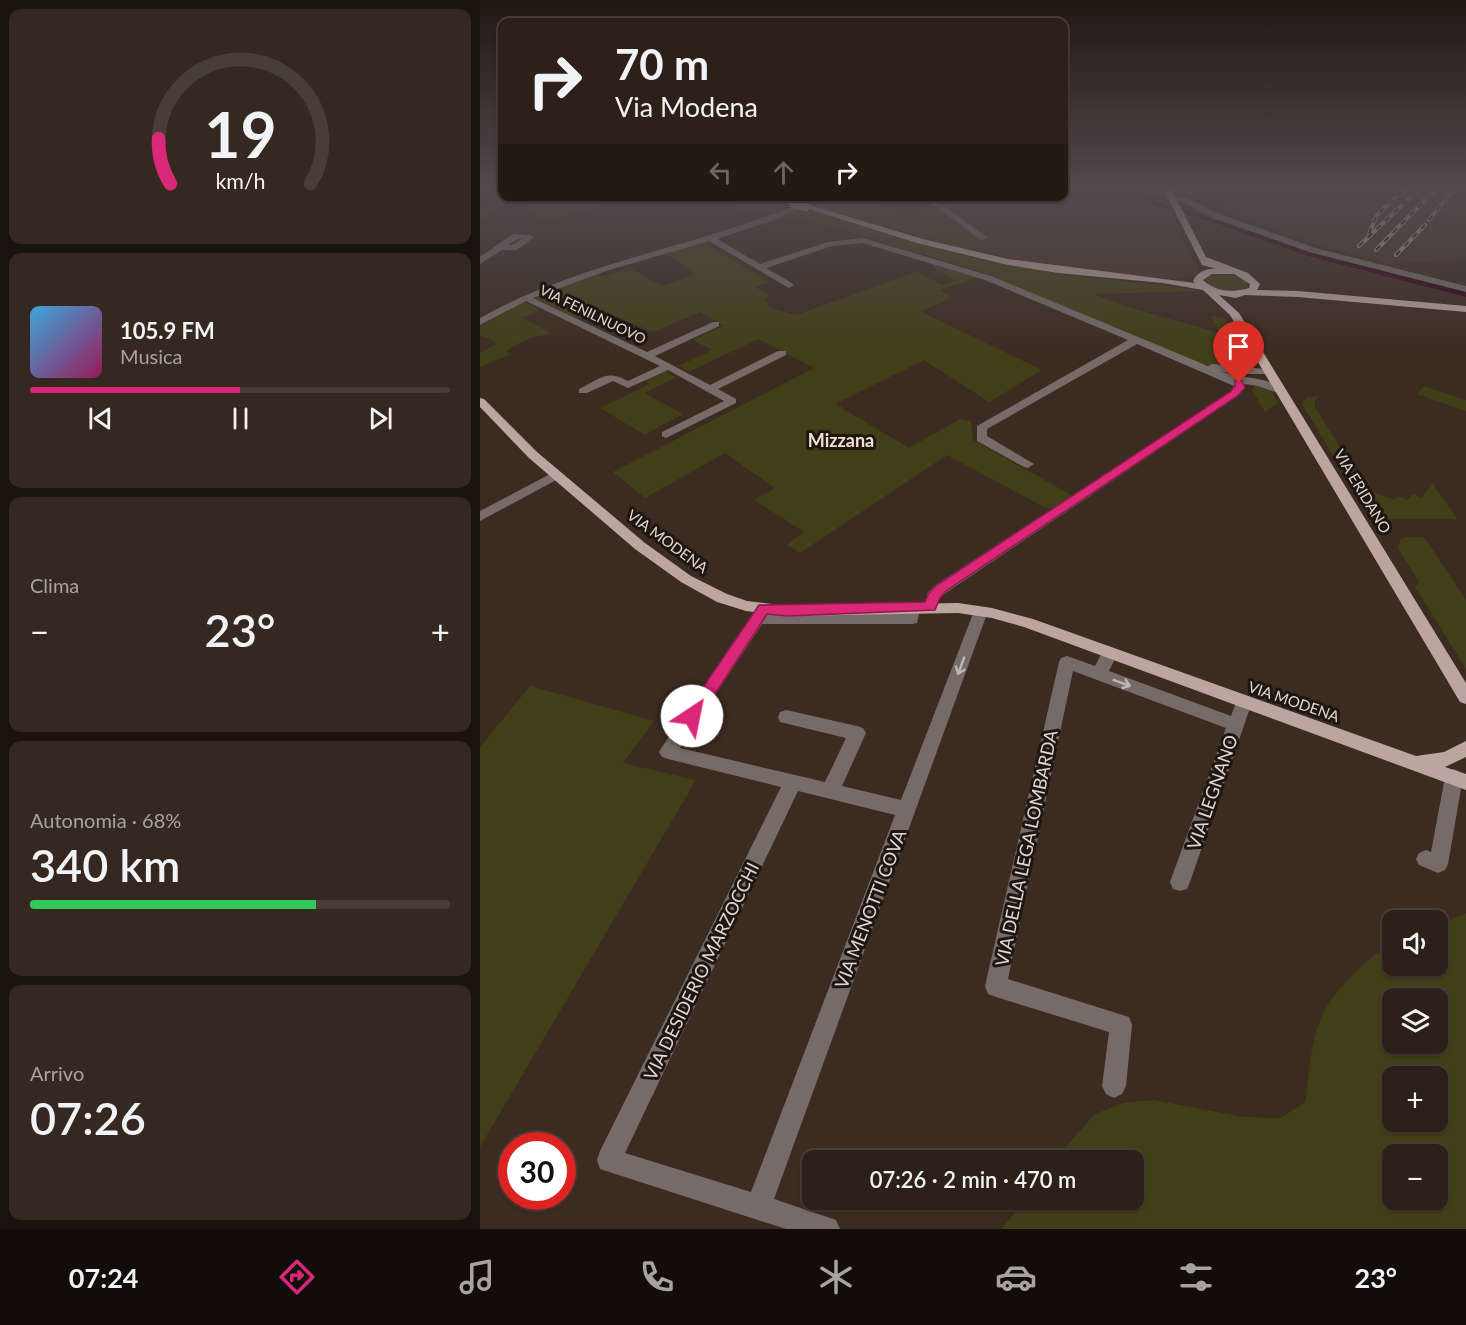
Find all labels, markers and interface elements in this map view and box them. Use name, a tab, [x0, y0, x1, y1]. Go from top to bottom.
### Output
text: 70 m	[615, 39, 709, 89]
icon: right	[516, 42, 594, 120]
text: Via Modena	[615, 90, 758, 123]
text: 19	[204, 96, 276, 171]
icon: left	[704, 156, 737, 189]
icon: ahead	[767, 156, 800, 189]
icon: right	[830, 156, 863, 189]
text: km/h	[215, 168, 265, 194]
street label: VIA FENILNUOVO	[537, 281, 649, 347]
text: 105.9 FM	[120, 317, 215, 344]
pin	[1213, 321, 1264, 383]
icon: arrive	[1222, 330, 1255, 363]
text: Musica	[120, 344, 183, 368]
icon: previous	[84, 402, 117, 435]
icon: pause	[224, 402, 257, 435]
icon: next	[364, 402, 397, 435]
district label: Mizzana	[808, 429, 874, 451]
street label: VIA ERIDANO	[1331, 446, 1395, 536]
street label: VIA MODENA	[624, 506, 713, 577]
text: Clima	[30, 573, 79, 597]
text: 23°	[205, 603, 275, 657]
text: −	[30, 611, 49, 651]
text: +	[431, 611, 450, 651]
one-way arrow	[954, 656, 965, 674]
street label: VIA MODENA	[1246, 677, 1343, 725]
one-way arrow	[1112, 678, 1131, 689]
position arrow	[660, 684, 724, 748]
street label: VIA DELLA LEGA LOMBARDA	[990, 727, 1062, 968]
street label: VIA LEGNANO	[1182, 732, 1242, 852]
text: Autonomia · 68%	[30, 808, 181, 832]
street label: VIA MENOTTI COVA	[830, 826, 911, 991]
text: 340 km	[30, 838, 180, 892]
street label: VIA DESIDERIO MARZOCCHI	[639, 859, 763, 1083]
map controls	[1382, 910, 1448, 1210]
button: sound	[1382, 910, 1448, 976]
button: layers	[1382, 988, 1448, 1054]
text: Arrivo	[30, 1061, 84, 1085]
button: +	[1382, 1066, 1448, 1132]
text: 07:26	[30, 1091, 146, 1145]
speed limit sign: 30	[498, 1132, 576, 1210]
button: −	[1382, 1144, 1448, 1210]
text: 07:26 · 2 min · 470 m	[870, 1166, 1076, 1193]
icon: directions	[276, 1256, 318, 1298]
icon: music	[456, 1256, 498, 1298]
icon: phone	[636, 1256, 678, 1298]
icon: climate	[815, 1256, 857, 1298]
icon: car	[995, 1256, 1037, 1298]
icon: filters	[1175, 1256, 1217, 1298]
text: 07:24	[69, 1261, 138, 1294]
text: 23°	[1354, 1261, 1397, 1294]

